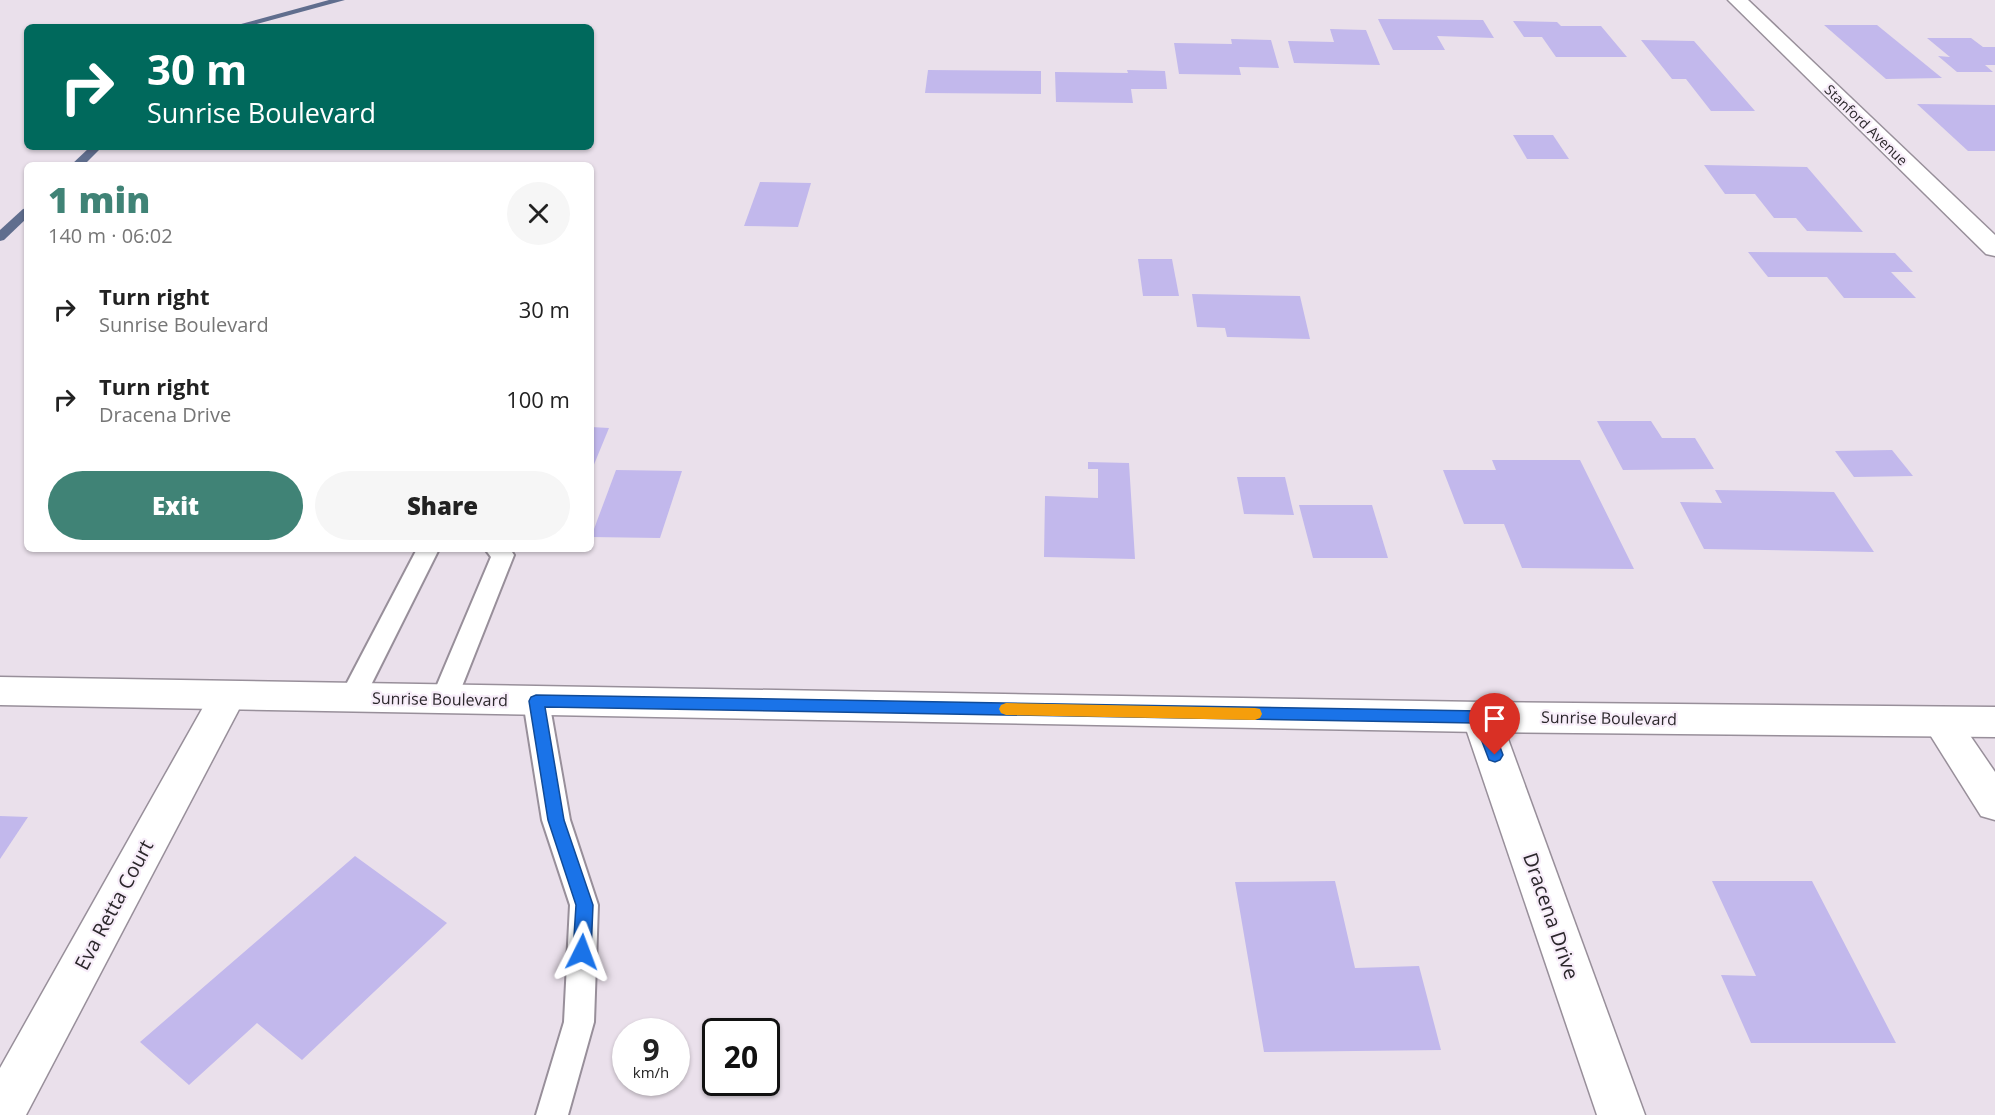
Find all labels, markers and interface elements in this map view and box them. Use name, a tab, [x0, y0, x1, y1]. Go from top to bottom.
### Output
text: 30 m	[147, 40, 247, 97]
icon: right	[48, 48, 126, 126]
street label: Stanford Avenue	[1821, 80, 1912, 169]
text: Sunrise Boulevard	[147, 94, 376, 131]
text: 1 min	[48, 175, 150, 224]
button: close	[507, 182, 570, 245]
text: 140 m · 06:02	[48, 222, 173, 249]
text: Turn right	[99, 281, 210, 311]
icon: right	[48, 293, 81, 326]
text: 30 m	[519, 294, 570, 324]
text: Sunrise Boulevard	[99, 311, 269, 338]
text: Turn right	[99, 371, 210, 401]
icon: right	[48, 383, 81, 416]
text: 100 m	[506, 384, 570, 414]
text: Dracena Drive	[99, 401, 231, 428]
button: Exit	[48, 471, 303, 540]
button: Share	[315, 471, 570, 540]
street label: Sunrise Boulevard	[372, 687, 508, 711]
pin	[1469, 693, 1520, 755]
icon: arrive	[1478, 702, 1511, 735]
street label: Sunrise Boulevard	[1541, 706, 1677, 730]
street label: Eva Retta Court	[68, 835, 159, 975]
street label: Dracena Drive	[1517, 849, 1586, 983]
position arrow	[550, 920, 614, 984]
speed limit sign: 20	[702, 1018, 780, 1096]
text: 9	[642, 1029, 660, 1070]
text: km/h	[633, 1062, 669, 1082]

